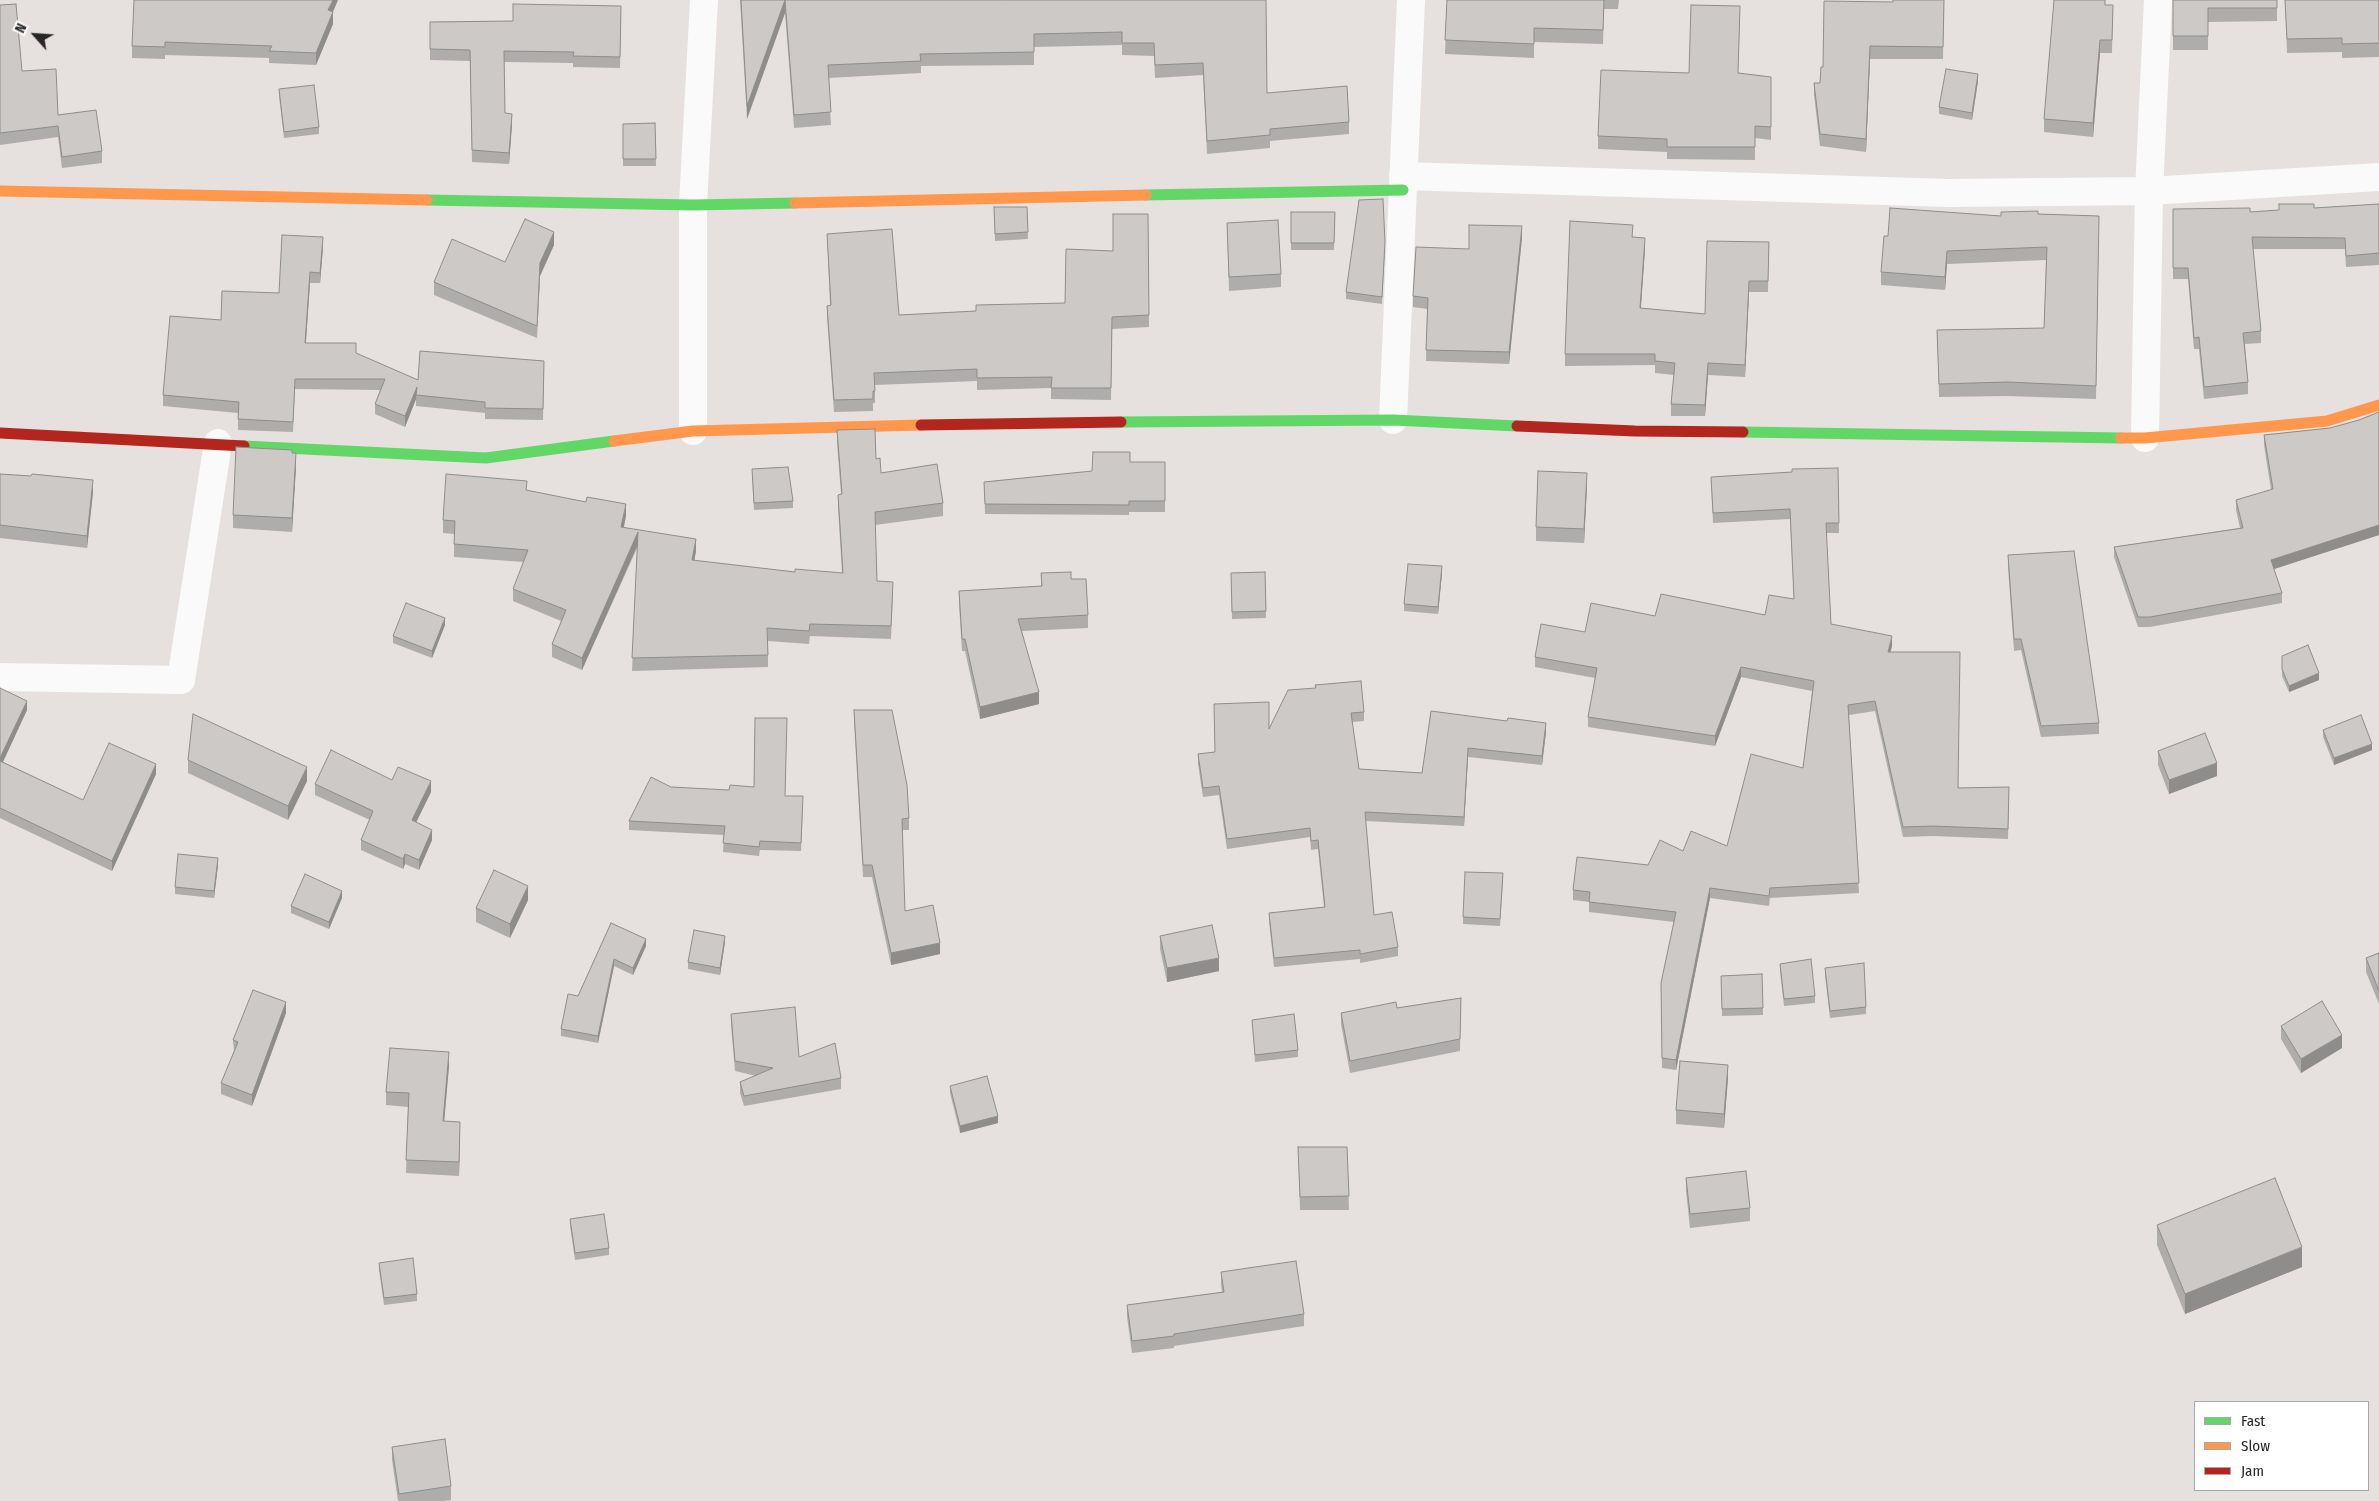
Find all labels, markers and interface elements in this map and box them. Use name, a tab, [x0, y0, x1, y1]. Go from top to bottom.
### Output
north arrow	[10, 10, 60, 60]
text: N	[12, 21, 31, 36]
legend	[2194, 1401, 2369, 1491]
text: Fast	[2241, 1412, 2265, 1430]
text: Slow	[2241, 1437, 2270, 1455]
text: Jam	[2241, 1462, 2264, 1480]

